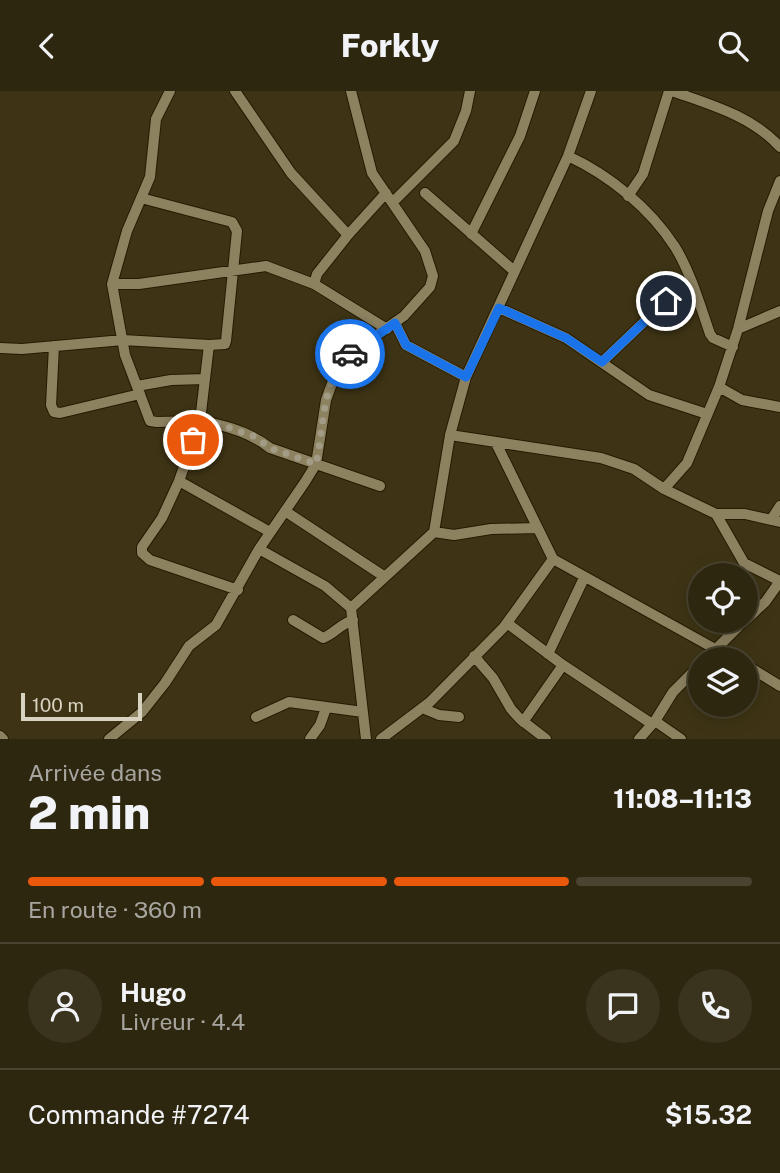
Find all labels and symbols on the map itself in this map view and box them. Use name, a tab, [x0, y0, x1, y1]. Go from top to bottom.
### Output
pin	[636, 271, 696, 331]
courier	[315, 319, 385, 389]
pin	[163, 410, 223, 470]
scale bar	[21, 690, 142, 722]

